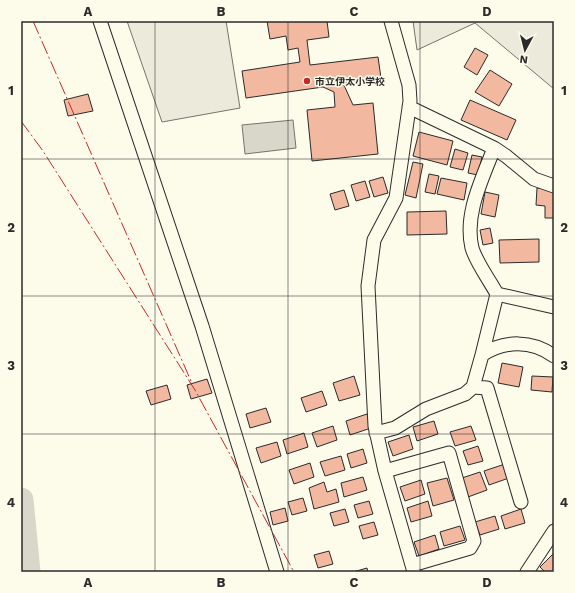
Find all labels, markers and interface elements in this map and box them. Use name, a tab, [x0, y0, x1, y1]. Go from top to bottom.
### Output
text: A	[84, 4, 93, 19]
text: B	[217, 4, 226, 19]
text: C	[350, 4, 359, 19]
text: D	[482, 4, 492, 19]
north arrow	[505, 30, 545, 70]
text: N	[519, 52, 529, 66]
marker: 市立伊太小学校	[302, 76, 312, 86]
place label: 市立伊太小学校	[315, 76, 385, 87]
text: 1	[8, 83, 14, 98]
text: 1	[561, 83, 567, 98]
text: 2	[7, 220, 15, 235]
text: 2	[560, 220, 568, 235]
text: 3	[7, 358, 15, 373]
text: 3	[560, 358, 568, 373]
text: 4	[7, 495, 16, 510]
text: 4	[560, 495, 569, 510]
text: A	[84, 575, 93, 590]
text: B	[217, 575, 226, 590]
text: C	[350, 575, 359, 590]
text: D	[482, 575, 492, 590]

